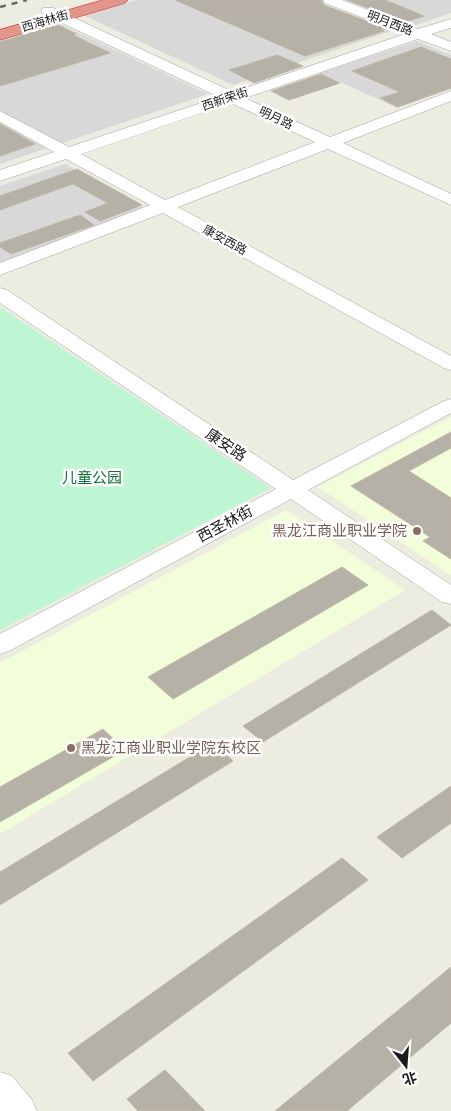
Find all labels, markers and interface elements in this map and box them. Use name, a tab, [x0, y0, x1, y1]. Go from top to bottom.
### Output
street label: 西海林街	[20, 8, 70, 33]
street label: 明月西路	[365, 8, 415, 37]
street label: 西新荣街	[200, 85, 250, 112]
street label: 明月路	[257, 104, 295, 131]
street label: 康安西路	[201, 222, 249, 257]
street label: 康安路	[203, 425, 250, 464]
park label: 儿童公园	[62, 469, 122, 486]
street label: 西圣林街	[194, 502, 255, 545]
place label: 黑龙江商业职业学院	[272, 522, 407, 539]
marker: 黑龙江商业职业学院	[411, 525, 423, 537]
place label: 黑龙江商业职业学院东校区	[81, 739, 261, 756]
marker: 黑龙江商业职业学院东校区	[65, 742, 77, 754]
north arrow	[381, 1041, 431, 1091]
text: 北	[401, 1069, 419, 1088]

